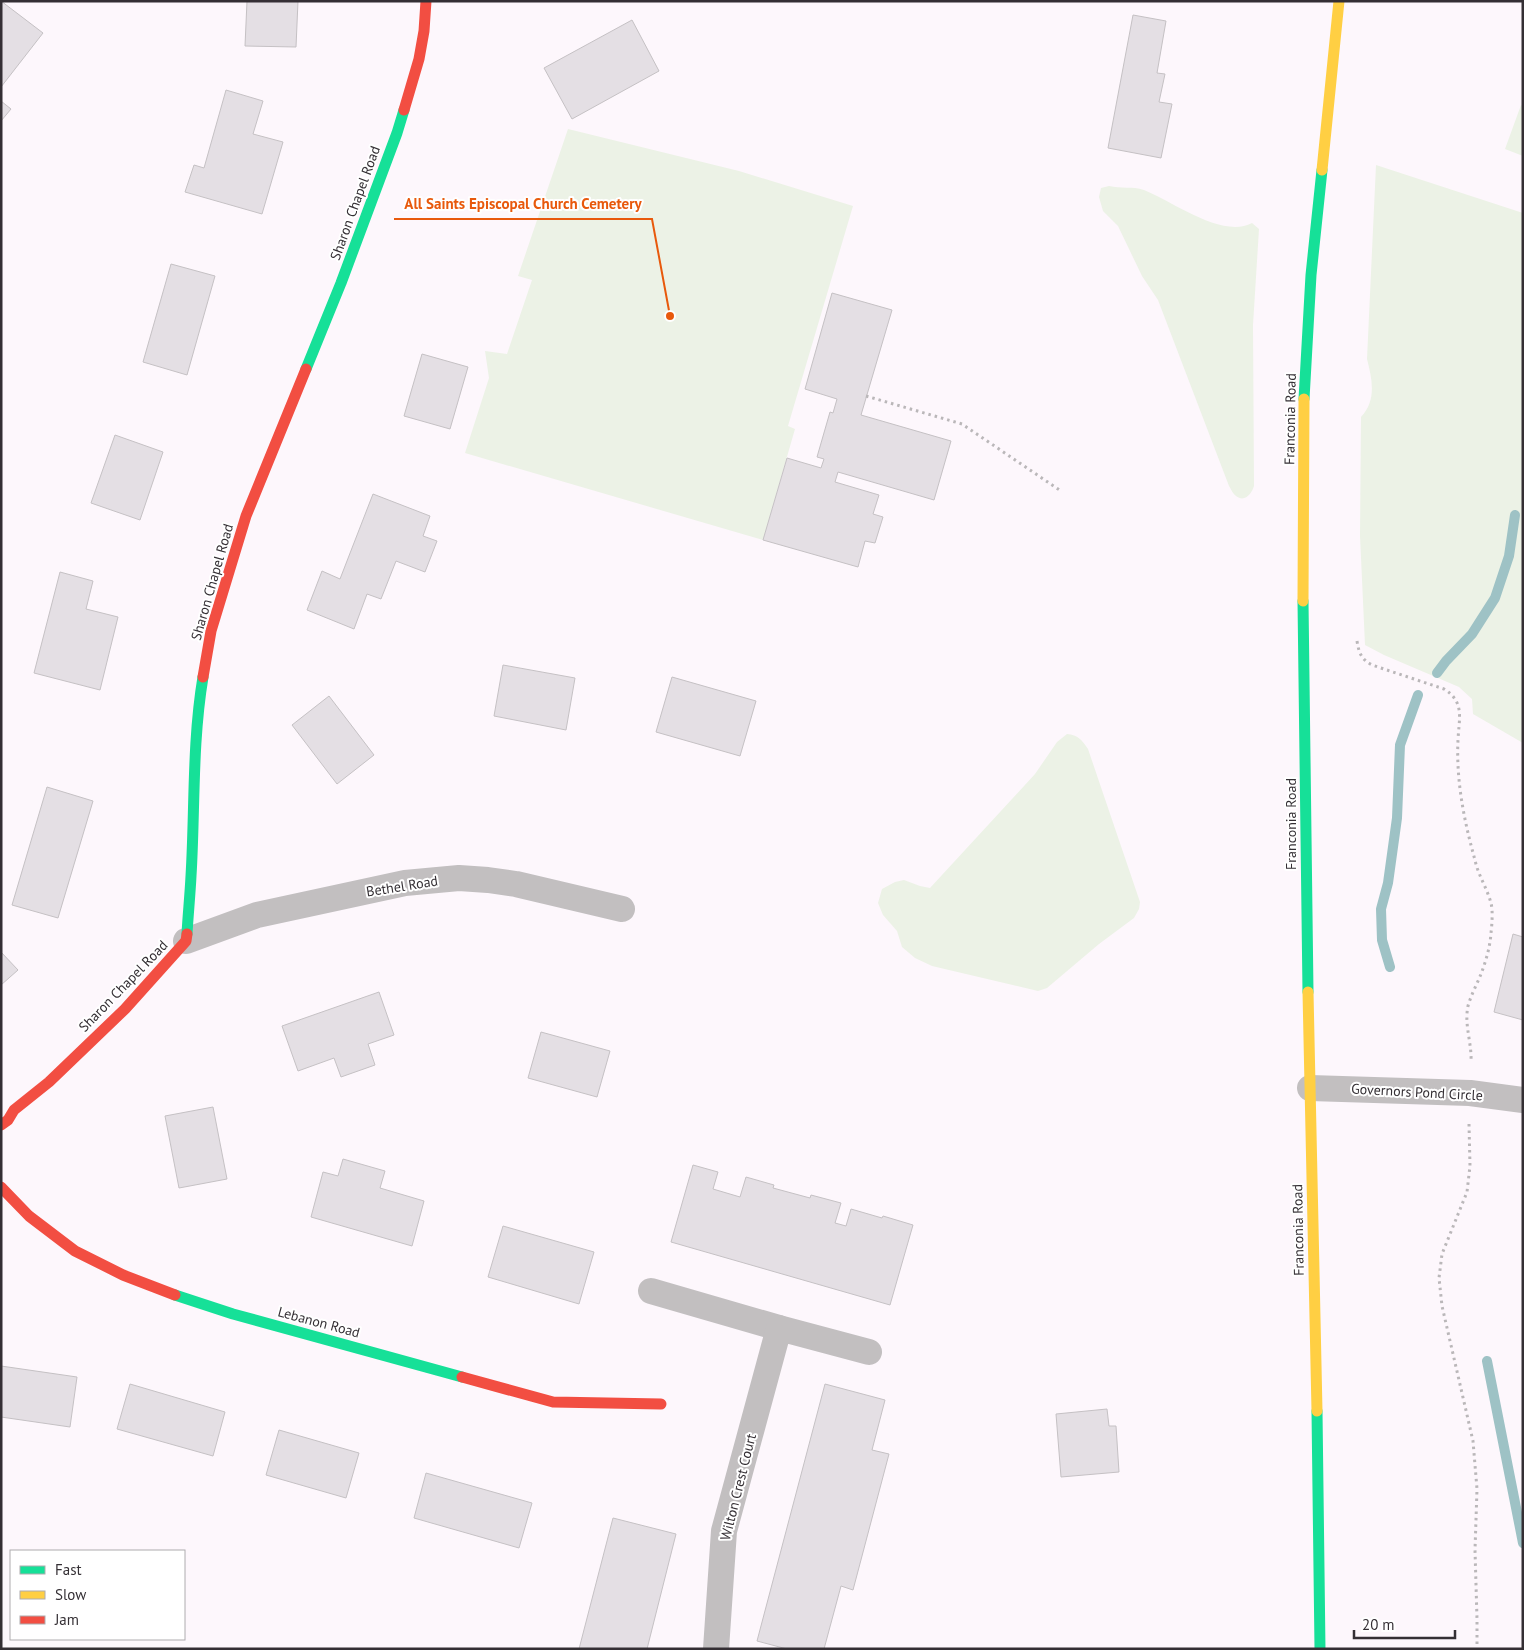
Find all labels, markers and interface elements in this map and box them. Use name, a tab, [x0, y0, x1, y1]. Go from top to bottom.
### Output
street label: Sharon Chapel Road	[326, 143, 384, 263]
callout: All Saints Episcopal Church Cemetery	[394, 189, 652, 219]
text: All Saints Episcopal Church Cemetery	[404, 194, 642, 213]
street label: Franconia Road	[1280, 373, 1300, 465]
street label: Sharon Chapel Road	[187, 522, 237, 642]
street label: Franconia Road	[1282, 778, 1300, 870]
street label: Bethel Road	[365, 871, 439, 901]
street label: Sharon Chapel Road	[75, 936, 171, 1036]
street label: Governors Pond Circle	[1351, 1080, 1483, 1104]
street label: Franconia Road	[1288, 1184, 1308, 1276]
street label: Lebanon Road	[276, 1302, 362, 1342]
street label: Wilton Crest Court	[716, 1432, 760, 1542]
legend	[10, 1550, 185, 1640]
text: Fast	[55, 1560, 82, 1579]
text: Slow	[55, 1585, 86, 1604]
scale bar	[1354, 1608, 1455, 1640]
text: Jam	[54, 1610, 79, 1629]
text: 20 m	[1362, 1615, 1395, 1634]

